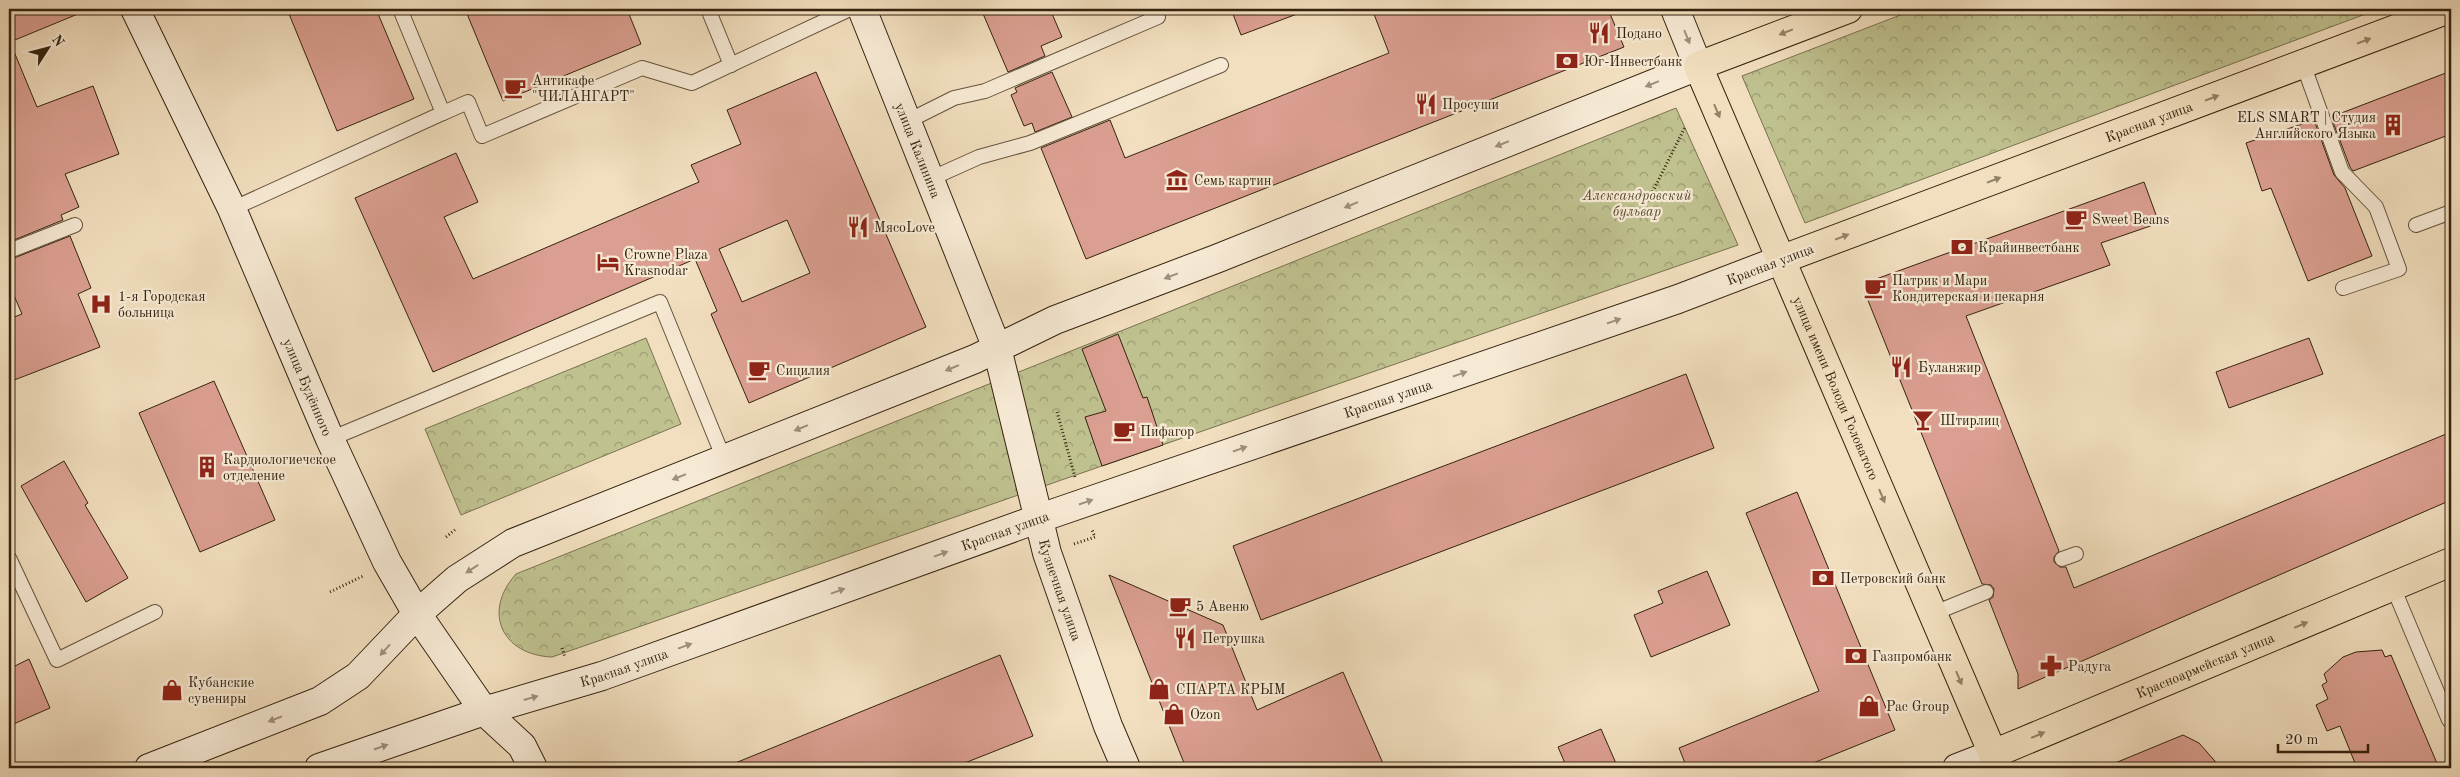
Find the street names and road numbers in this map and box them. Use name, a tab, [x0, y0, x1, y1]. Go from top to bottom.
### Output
street label: Красная улица	[2104, 100, 2195, 145]
street label: улица Калинина	[892, 101, 943, 200]
street label: Красная улица	[1725, 242, 1816, 288]
street label: улица имени Володи Головатого	[1790, 295, 1881, 482]
street label: улица Будённого	[280, 337, 334, 438]
street label: Красная улица	[1342, 378, 1434, 421]
street label: Красная улица	[960, 509, 1051, 554]
street label: Кузнечная улица	[1036, 538, 1083, 643]
street label: Красноармейская улица	[2134, 631, 2277, 701]
street label: Красная улица	[578, 647, 670, 690]

